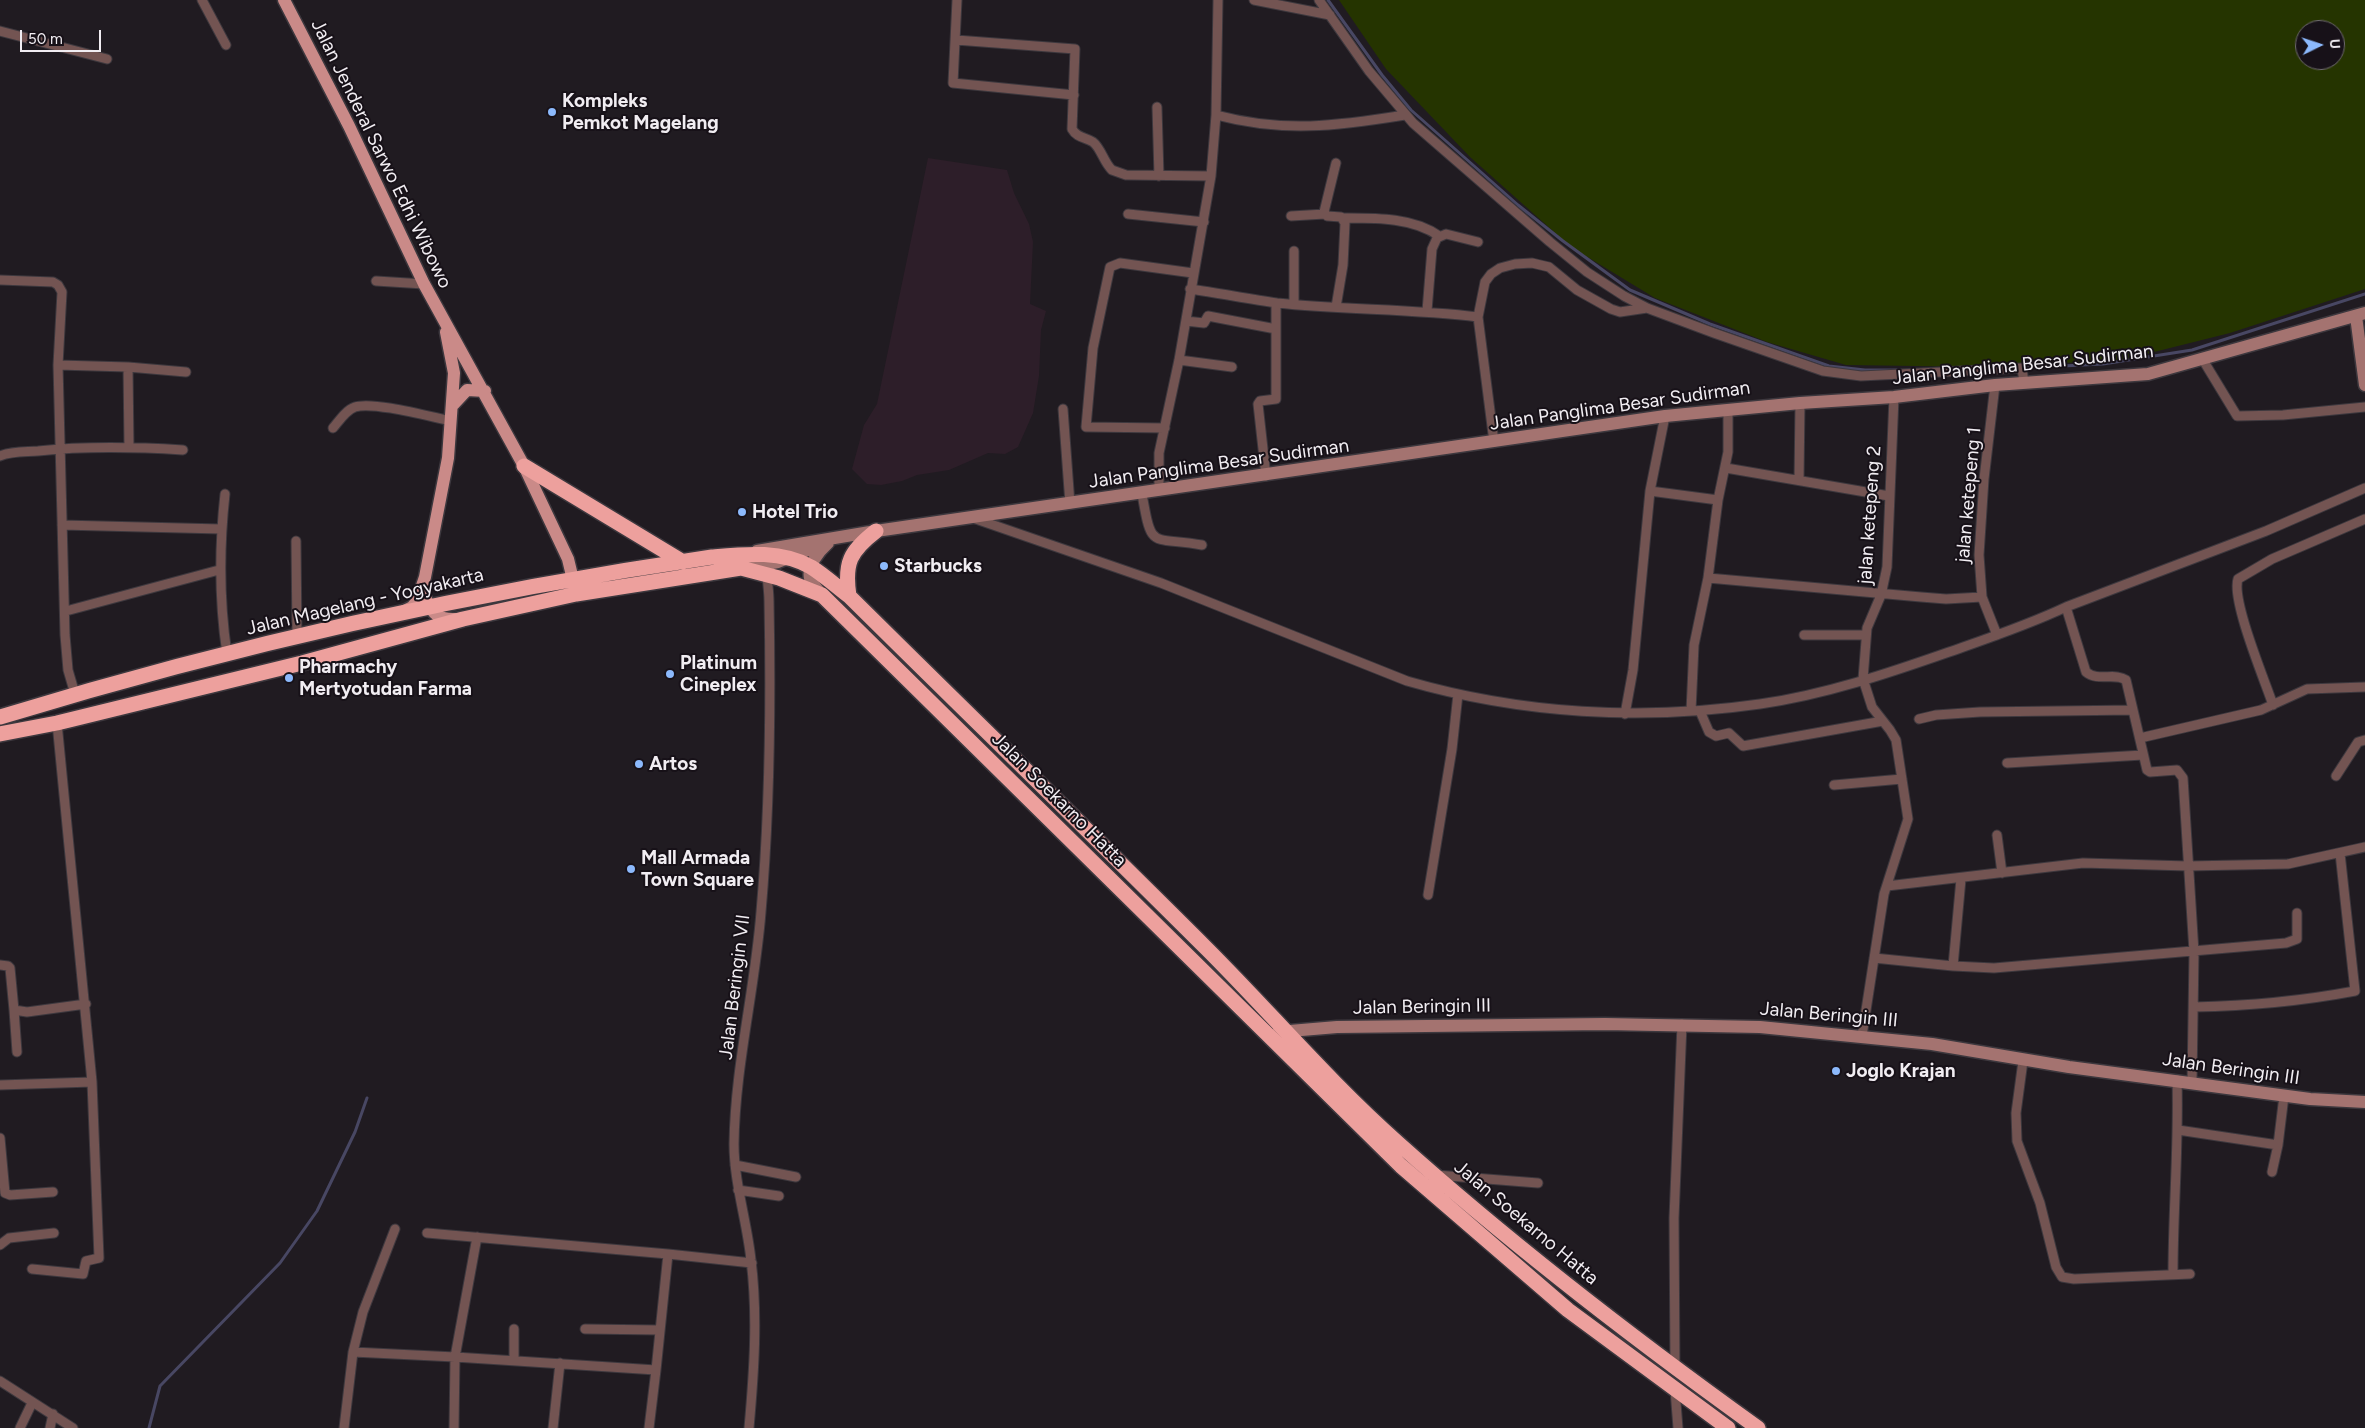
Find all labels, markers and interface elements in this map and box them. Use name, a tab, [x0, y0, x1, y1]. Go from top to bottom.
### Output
street label: Jalan Jenderal Sarwo Edhi Wibowo	[306, 16, 456, 292]
scale bar	[22, 20, 104, 52]
north arrow	[2295, 20, 2345, 70]
text: 50 m	[28, 30, 63, 48]
text: U	[2326, 38, 2343, 49]
place label: Kompleks Pemkot Magelang	[562, 90, 719, 134]
marker: Kompleks Pemkot Magelang	[546, 106, 558, 118]
street label: Jalan Panglima Besar Sudirman	[1891, 340, 2155, 390]
street label: Jalan Panglima Besar Sudirman	[1489, 376, 1751, 436]
street label: jalan ketepeng 1	[1952, 426, 1986, 564]
street label: Jalan Panglima Besar Sudirman	[1088, 434, 1350, 494]
street label: jalan ketepeng 2	[1854, 445, 1886, 585]
place label: Hotel Trio	[752, 501, 838, 523]
marker: Hotel Trio	[736, 506, 748, 518]
place label: Starbucks	[894, 555, 982, 577]
marker: Starbucks	[878, 560, 890, 572]
street label: Jalan Magelang - Yogyakarta	[244, 564, 486, 640]
place label: Platinum Cineplex	[680, 652, 757, 696]
place label: Pharmachy Mertyotudan Farma	[299, 656, 472, 700]
marker: Platinum Cineplex	[664, 668, 676, 680]
marker: Pharmachy Mertyotudan Farma	[283, 672, 295, 684]
street label: Jalan Soekarno Hatta	[987, 728, 1131, 872]
place label: Artos	[649, 753, 697, 775]
marker: Artos	[633, 758, 645, 770]
place label: Mall Armada Town Square	[641, 847, 754, 891]
marker: Mall Armada Town Square	[625, 863, 637, 875]
street label: Jalan Beringin VII	[715, 913, 755, 1061]
street label: Jalan Beringin III	[1353, 994, 1491, 1020]
street label: Jalan Beringin III	[1759, 998, 1899, 1032]
street label: Jalan Beringin III	[2161, 1048, 2301, 1090]
place label: Joglo Krajan	[1846, 1060, 1955, 1082]
marker: Joglo Krajan	[1830, 1065, 1842, 1077]
street label: Jalan Soekarno Hatta	[1449, 1156, 1603, 1290]

